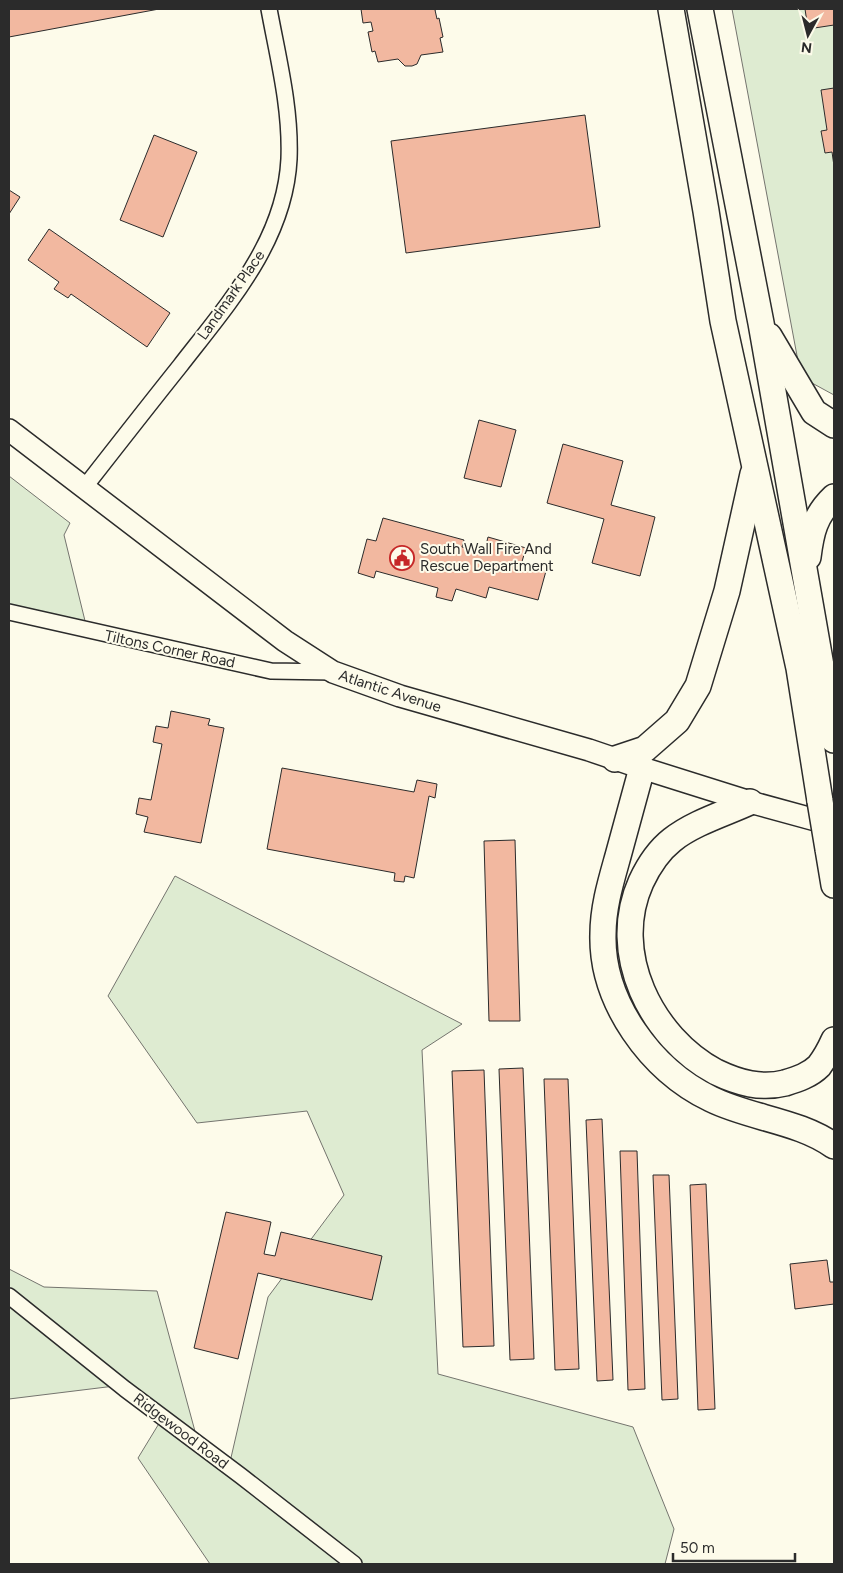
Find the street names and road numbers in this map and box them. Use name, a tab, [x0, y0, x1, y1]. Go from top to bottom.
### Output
street label: Landmark Place	[194, 247, 268, 343]
street label: Tiltons Corner Road	[103, 626, 237, 672]
street label: Atlantic Avenue	[336, 666, 444, 716]
street label: Ridgewood Road	[130, 1389, 232, 1473]

